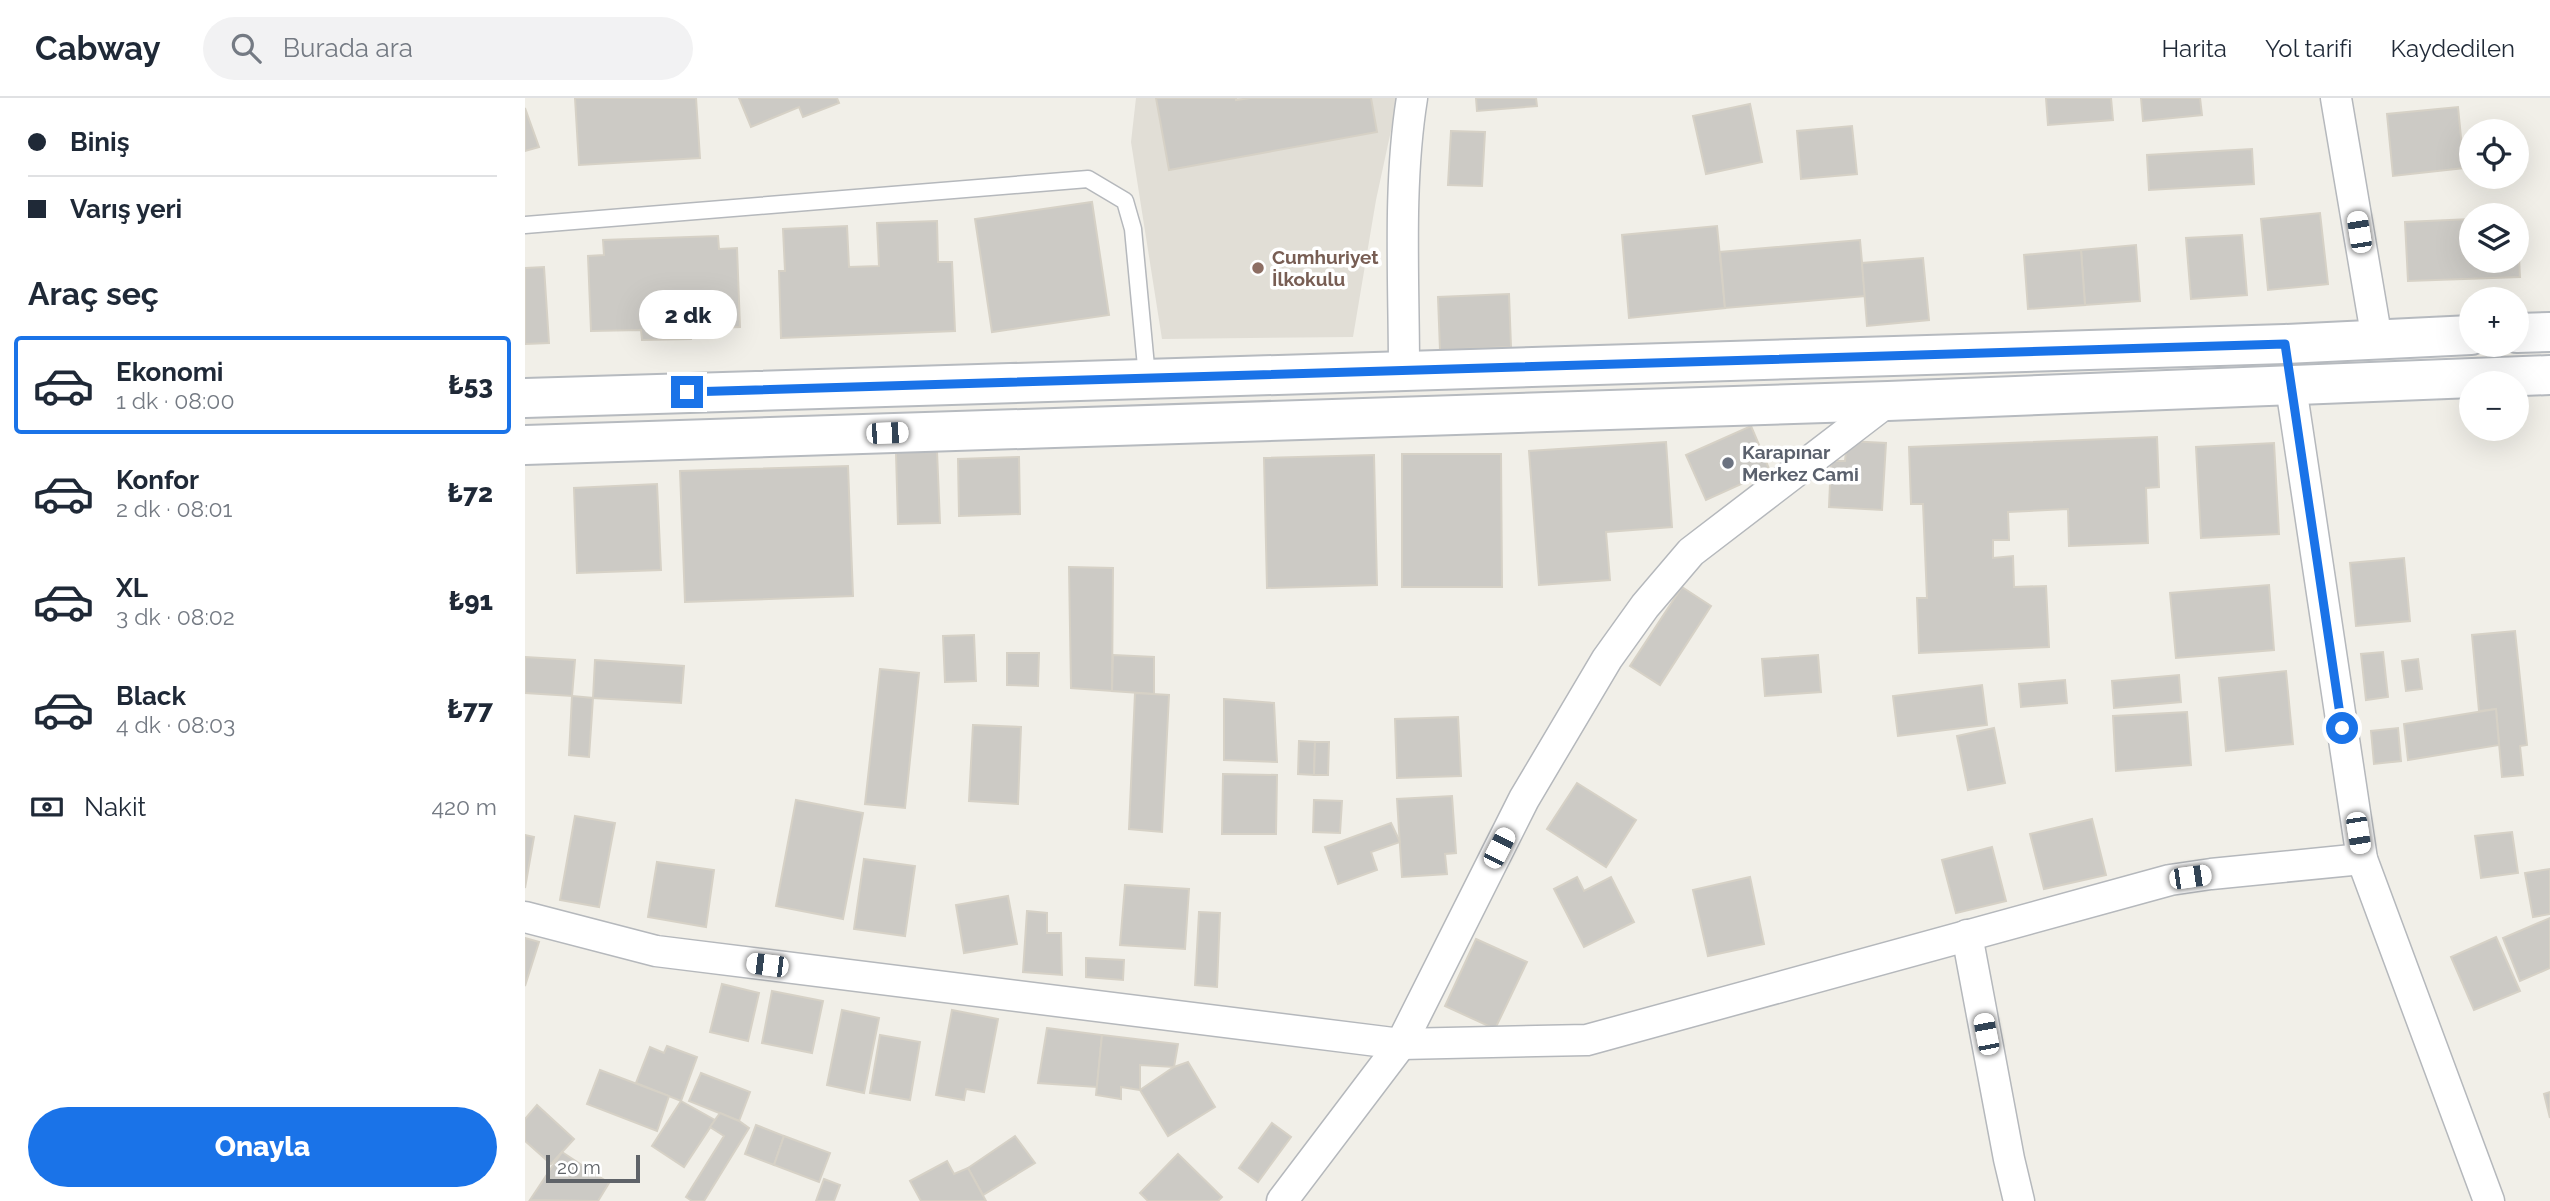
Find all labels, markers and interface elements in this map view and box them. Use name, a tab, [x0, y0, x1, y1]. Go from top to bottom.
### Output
search box	[203, 17, 693, 80]
text: Cabway	[35, 29, 161, 68]
icon: search	[227, 29, 265, 67]
text: Burada ara	[283, 33, 413, 63]
text: Harita	[2161, 34, 2227, 63]
text: Yol tarifi	[2265, 34, 2353, 63]
text: Kaydedilen	[2391, 34, 2515, 63]
map controls	[2459, 119, 2529, 441]
button: locate	[2459, 119, 2529, 189]
text: Biniş	[70, 127, 130, 157]
text: Varış yeri	[70, 194, 182, 224]
button: layers	[2459, 203, 2529, 273]
car	[2346, 210, 2373, 254]
place label: Cumhuriyet İlkokulu	[1272, 246, 1379, 290]
marker: Cumhuriyet İlkokulu	[1250, 260, 1266, 276]
text: Araç seç	[28, 275, 159, 312]
button: +	[2459, 287, 2529, 357]
callout: 2 dk	[638, 290, 736, 340]
text: 2 dk	[665, 301, 711, 328]
icon: car	[32, 354, 95, 417]
text: Ekonomi	[116, 357, 224, 387]
text: ₺53	[448, 370, 493, 400]
button: −	[2459, 371, 2529, 441]
route end	[671, 376, 703, 408]
text: 1 dk · 08:00	[116, 387, 234, 414]
car	[866, 422, 909, 444]
place label: Karapınar Merkez Cami	[1742, 441, 1859, 485]
marker: Karapınar Merkez Cami	[1720, 455, 1736, 471]
icon: car	[32, 462, 95, 525]
text: Konfor	[116, 465, 199, 495]
text: ₺72	[447, 478, 493, 508]
text: 2 dk · 08:01	[116, 495, 232, 522]
icon: car	[32, 570, 95, 633]
text: XL	[116, 573, 148, 603]
text: ₺91	[449, 586, 493, 616]
text: 3 dk · 08:02	[116, 603, 235, 630]
icon: car	[32, 678, 95, 741]
text: Black	[116, 681, 186, 711]
text: ₺77	[447, 694, 493, 724]
text: 4 dk · 08:03	[116, 711, 235, 738]
route start	[2326, 712, 2358, 744]
icon: cash	[28, 788, 66, 826]
text: Nakit	[84, 792, 146, 822]
text: 420 m	[431, 793, 497, 820]
car	[2345, 811, 2372, 855]
car	[1481, 825, 1518, 871]
car	[2168, 864, 2213, 890]
car	[745, 952, 790, 978]
car	[1972, 1011, 2001, 1057]
button: Onayla	[28, 1107, 497, 1187]
scale bar	[546, 1152, 641, 1184]
text: 20 m	[557, 1156, 601, 1178]

